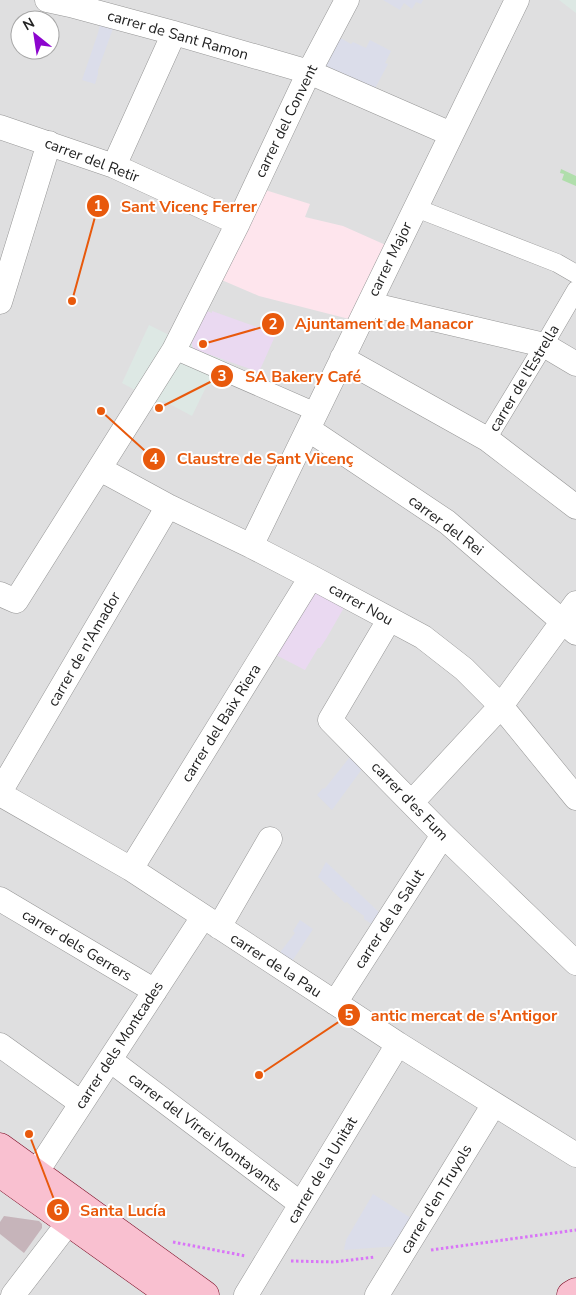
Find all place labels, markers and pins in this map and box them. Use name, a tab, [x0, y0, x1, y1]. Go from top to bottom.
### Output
callout: Sant Vicenç Ferrer	[86, 191, 267, 222]
callout: Ajuntament de Manacor	[260, 308, 483, 339]
callout: SA Bakery Café	[210, 360, 371, 391]
callout: Claustre de Sant Vicenç	[142, 443, 364, 474]
callout: antic mercat de s'Antigor	[336, 1000, 568, 1031]
callout: Santa Lucía	[45, 1195, 176, 1226]

